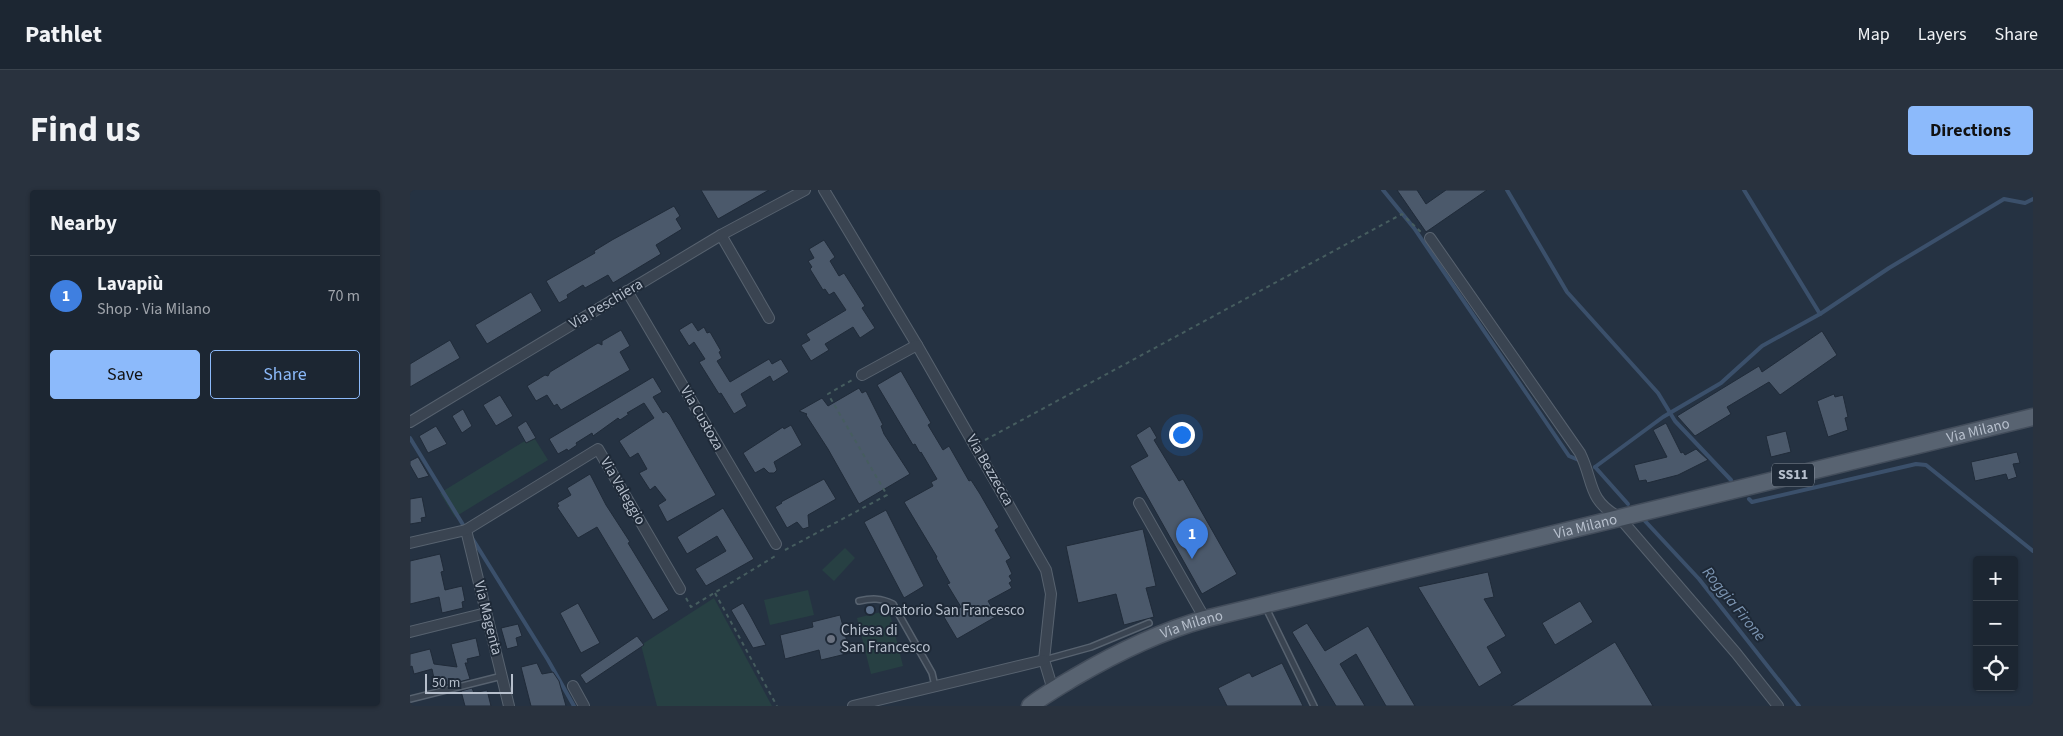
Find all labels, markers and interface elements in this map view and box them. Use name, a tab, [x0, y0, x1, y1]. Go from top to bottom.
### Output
text: Pathlet	[25, 17, 102, 52]
text: Map	[1858, 22, 1890, 47]
text: Layers	[1918, 22, 1967, 47]
text: Share	[1995, 22, 2038, 47]
text: Find us	[30, 105, 140, 155]
button: Directions	[1908, 106, 2033, 155]
text: Nearby	[50, 208, 117, 238]
text: Lavapiù	[97, 271, 163, 298]
street label: Via Peschiera	[565, 274, 647, 334]
text: 1	[62, 285, 70, 307]
text: 70 m	[328, 285, 360, 307]
text: Shop · Via Milano	[97, 298, 211, 320]
button: Save	[50, 350, 200, 399]
button: Share	[210, 350, 360, 399]
street label: Via Custoza	[675, 382, 729, 454]
street label: Via Milano	[1944, 413, 2012, 448]
your location	[1169, 422, 1195, 448]
street label: Via Bezzecca	[961, 431, 1019, 509]
street label: Via Valeggio	[595, 453, 651, 529]
road number: SS11	[1772, 464, 1814, 486]
street label: Via Milano	[1552, 508, 1619, 544]
pin: 1	[1176, 518, 1208, 559]
map controls	[1973, 556, 2018, 691]
button: +	[1973, 556, 2018, 601]
water label: Roggia Firone	[1697, 562, 1771, 646]
street label: Via Magenta	[469, 579, 507, 657]
place label: Oratorio San Francesco	[880, 600, 1025, 621]
button: −	[1973, 601, 2018, 646]
marker: Oratorio San Francesco	[864, 604, 876, 616]
street label: Via Milano	[1157, 605, 1225, 644]
place label: Chiesa di San Francesco	[841, 620, 930, 658]
marker: Chiesa di San Francesco	[825, 633, 837, 645]
button: locate	[1973, 646, 2018, 691]
scale bar	[425, 671, 512, 694]
text: 50 m	[432, 673, 460, 693]

